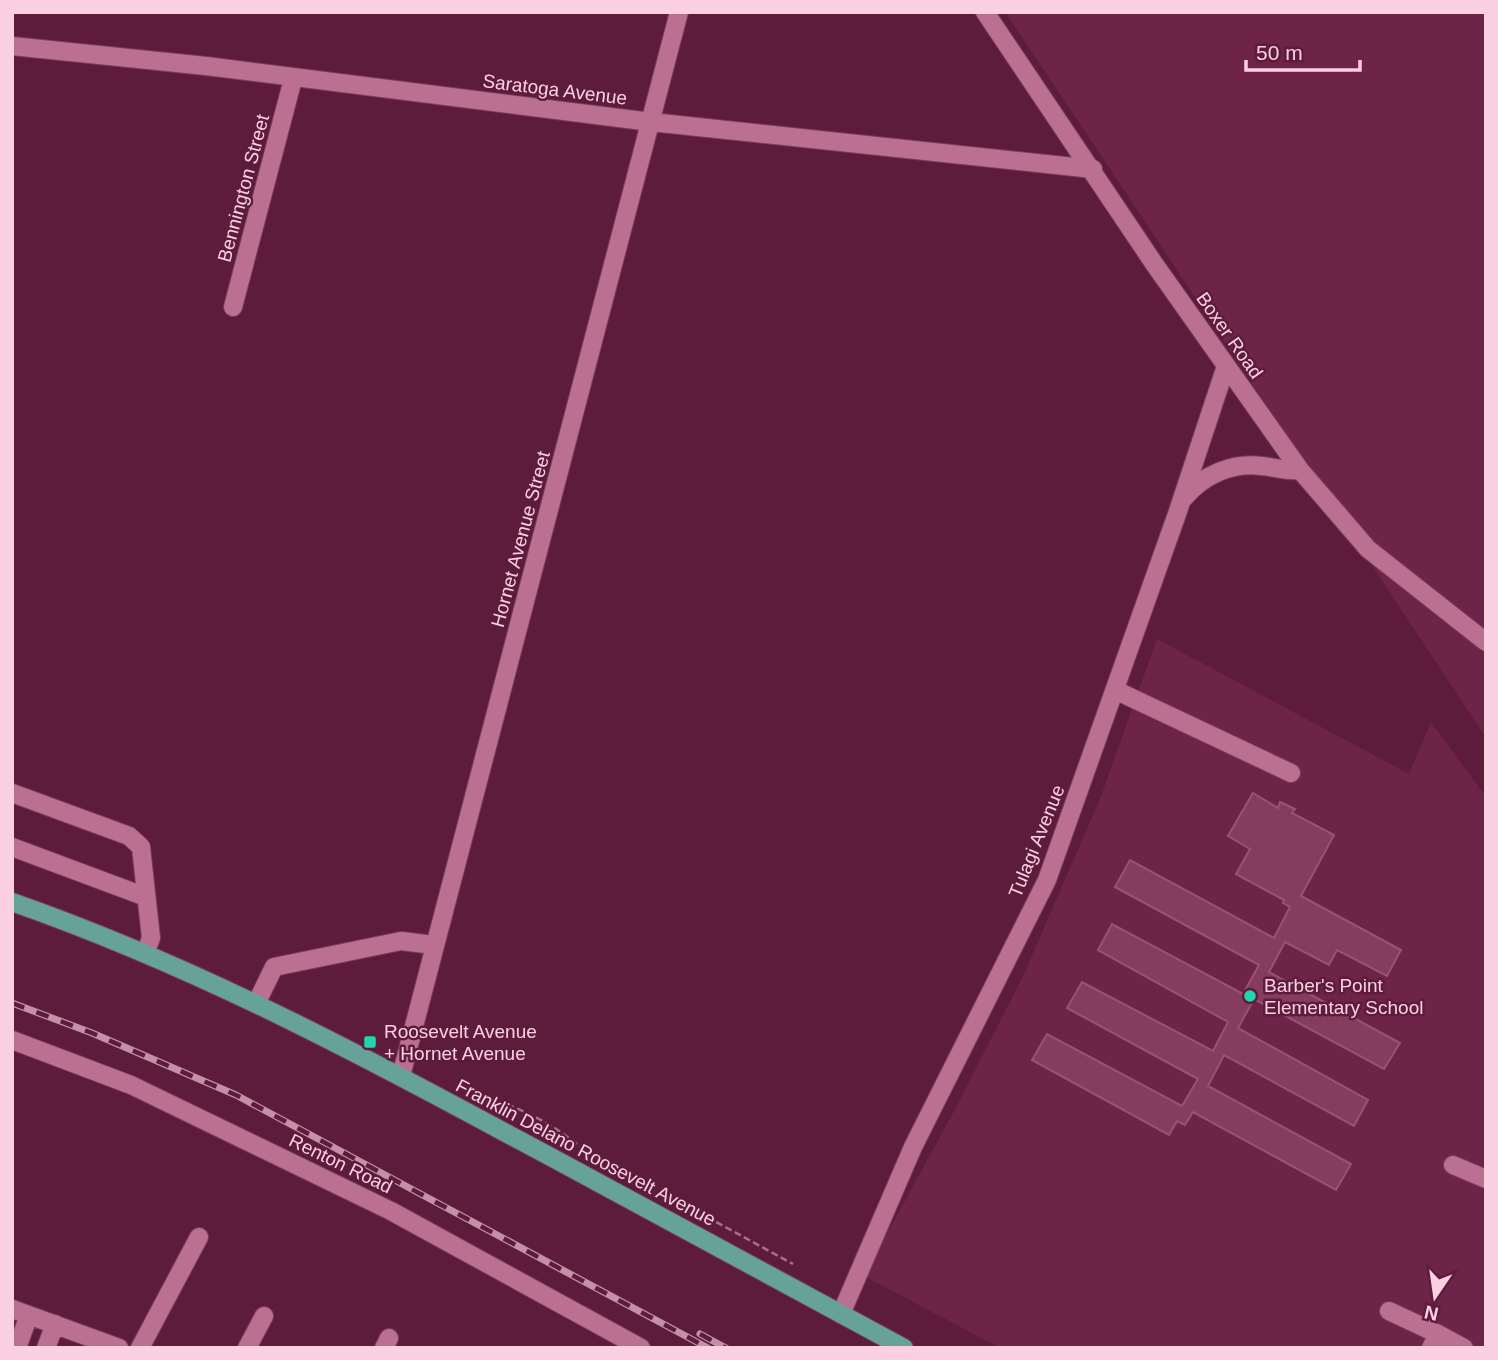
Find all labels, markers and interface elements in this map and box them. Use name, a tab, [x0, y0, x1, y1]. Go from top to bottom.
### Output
scale bar	[1246, 28, 1360, 72]
text: 50 m	[1256, 41, 1303, 64]
street label: Saratoga Avenue	[481, 70, 628, 109]
street label: Bennington Street	[214, 111, 273, 264]
street label: Boxer Road	[1192, 288, 1267, 382]
street label: Hornet Avenue Street	[487, 448, 554, 629]
street label: Tulagi Avenue	[1004, 782, 1069, 900]
place label: Barber's Point Elementary School	[1264, 975, 1423, 1018]
marker: Barber's Point Elementary School	[1242, 988, 1258, 1004]
place label: Roosevelt Avenue + Hornet Avenue	[384, 1021, 537, 1064]
marker: Roosevelt Avenue + Hornet Avenue	[362, 1034, 378, 1050]
street label: Franklin Delano Roosevelt Avenue	[452, 1075, 719, 1230]
street label: Renton Road	[286, 1129, 396, 1197]
north arrow	[1400, 1262, 1470, 1332]
text: N	[1422, 1301, 1440, 1325]

